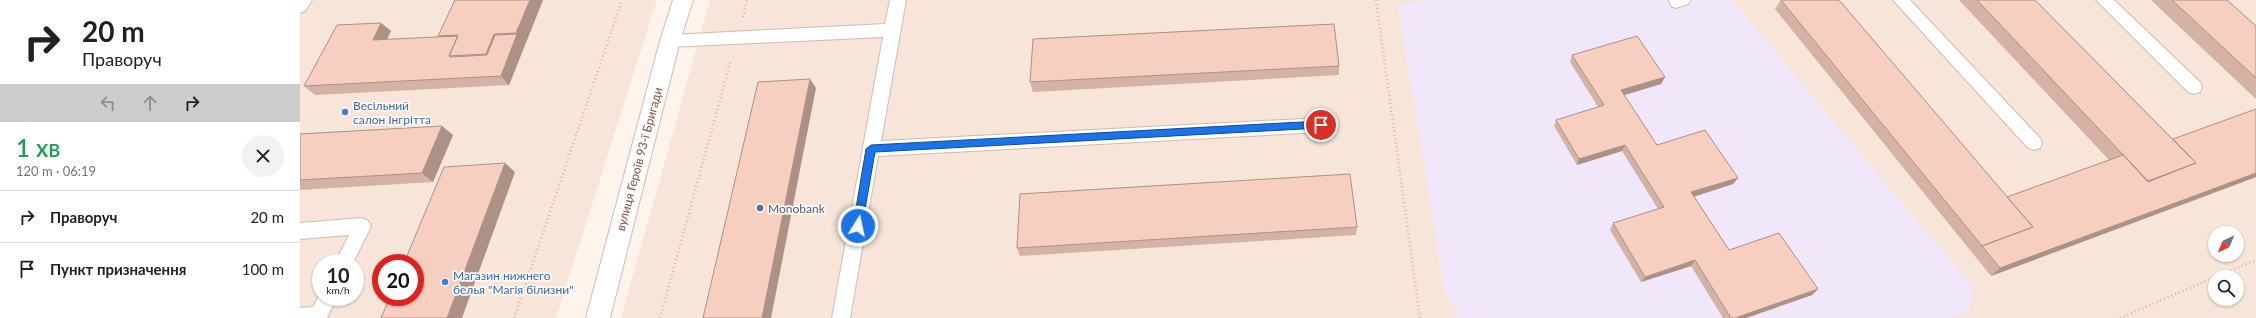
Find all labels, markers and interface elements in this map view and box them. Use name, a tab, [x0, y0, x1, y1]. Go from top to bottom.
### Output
text: 20 m	[82, 14, 145, 48]
icon: right	[16, 16, 68, 68]
text: Праворуч	[82, 48, 162, 70]
street label: вулиця Героїв 93-ї Бригади	[613, 85, 665, 233]
icon: left	[97, 92, 119, 114]
icon: ahead	[139, 92, 161, 114]
icon: right	[181, 92, 203, 114]
place label: Весільний салон Інгрітта	[353, 98, 431, 127]
marker: Весільний салон Інгрітта	[340, 107, 350, 117]
pin	[1304, 108, 1338, 142]
icon: arrive	[1310, 114, 1332, 136]
text: 1 хв	[16, 133, 60, 162]
button: close	[242, 135, 284, 177]
text: 120 m · 06:19	[16, 163, 96, 179]
place label: Monobank	[768, 201, 826, 216]
marker: Monobank	[755, 203, 765, 213]
position arrow	[837, 205, 879, 247]
icon: right	[16, 206, 38, 228]
text: Праворуч	[50, 208, 117, 226]
text: 20 m	[250, 208, 284, 226]
north arrow	[2208, 226, 2244, 262]
map controls	[2208, 226, 2244, 306]
speed limit sign: 20	[372, 254, 424, 306]
icon: arrive	[16, 258, 38, 280]
text: Пункт призначення	[50, 260, 186, 278]
text: 100 m	[242, 260, 284, 278]
text: 10	[326, 263, 350, 287]
place label: Магазин нижнего белья "Магія білизни"	[453, 268, 574, 297]
button: search	[2208, 270, 2244, 306]
marker: Магазин нижнего белья "Магія білизни"	[440, 277, 450, 287]
text: km/h	[326, 284, 350, 296]

